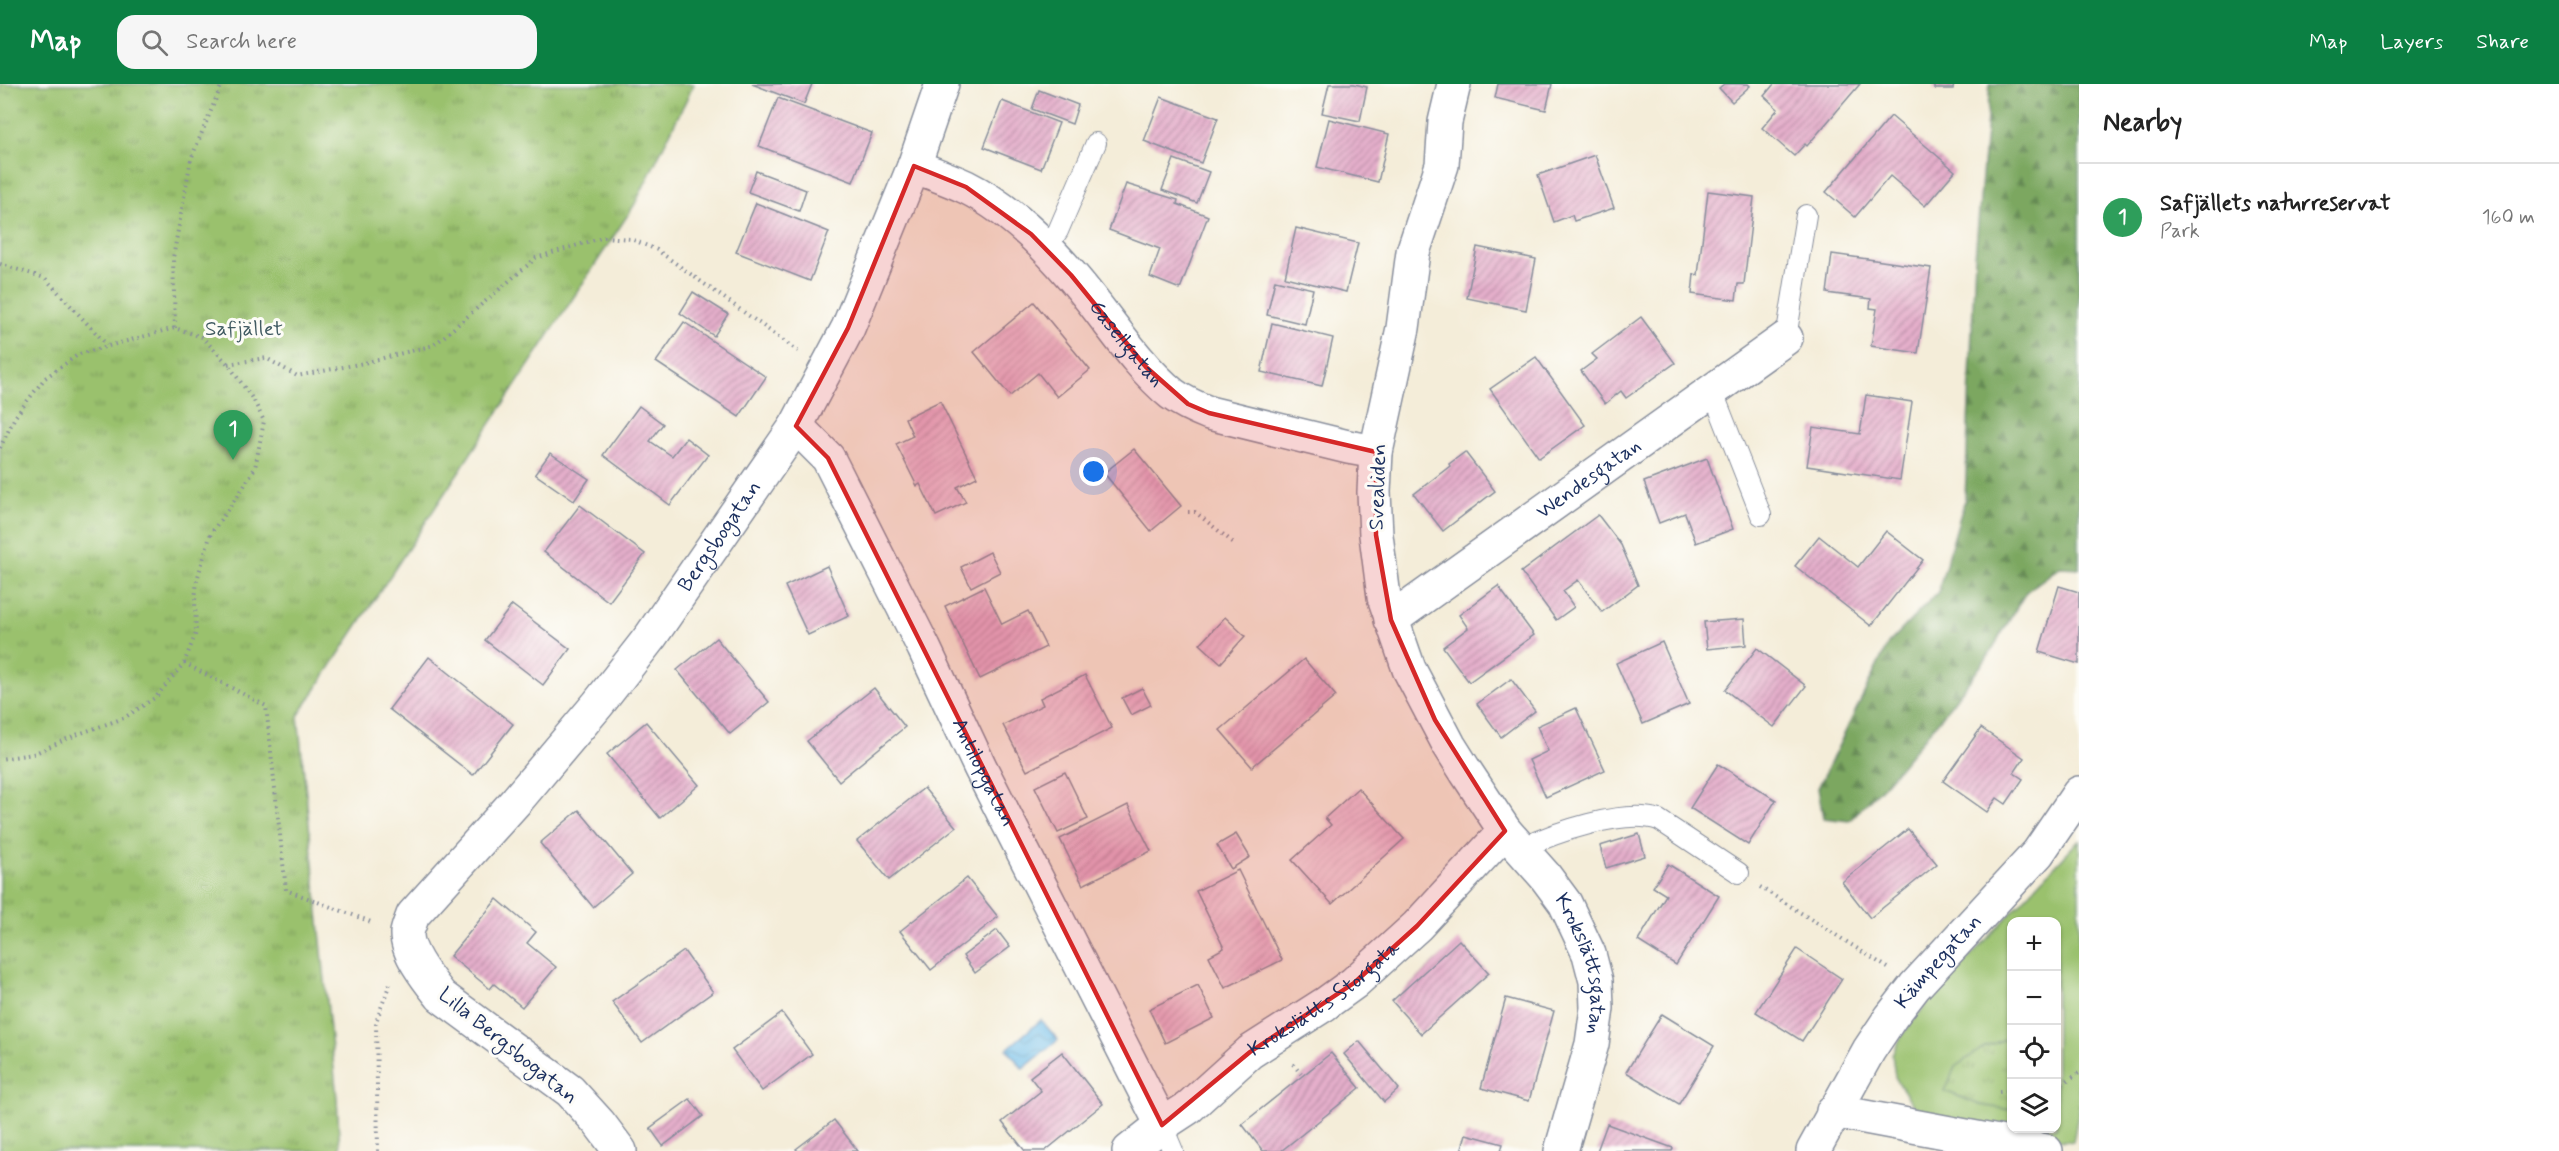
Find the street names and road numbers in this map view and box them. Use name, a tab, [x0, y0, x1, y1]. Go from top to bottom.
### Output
street label: Gasellgatan	[1082, 294, 1170, 393]
street label: Wendesgatan	[1531, 432, 1647, 526]
street label: Svealiden	[1362, 443, 1394, 531]
street label: Bergsbogatan	[671, 475, 768, 598]
street label: Antilopgatan	[945, 713, 1022, 832]
street label: Krokslättsgatan	[1548, 887, 1611, 1036]
street label: Kämpegatan	[1888, 908, 1988, 1015]
street label: Krokslätts Storgata	[1243, 934, 1406, 1064]
street label: Lilla Bergsbogatan	[432, 981, 584, 1112]

